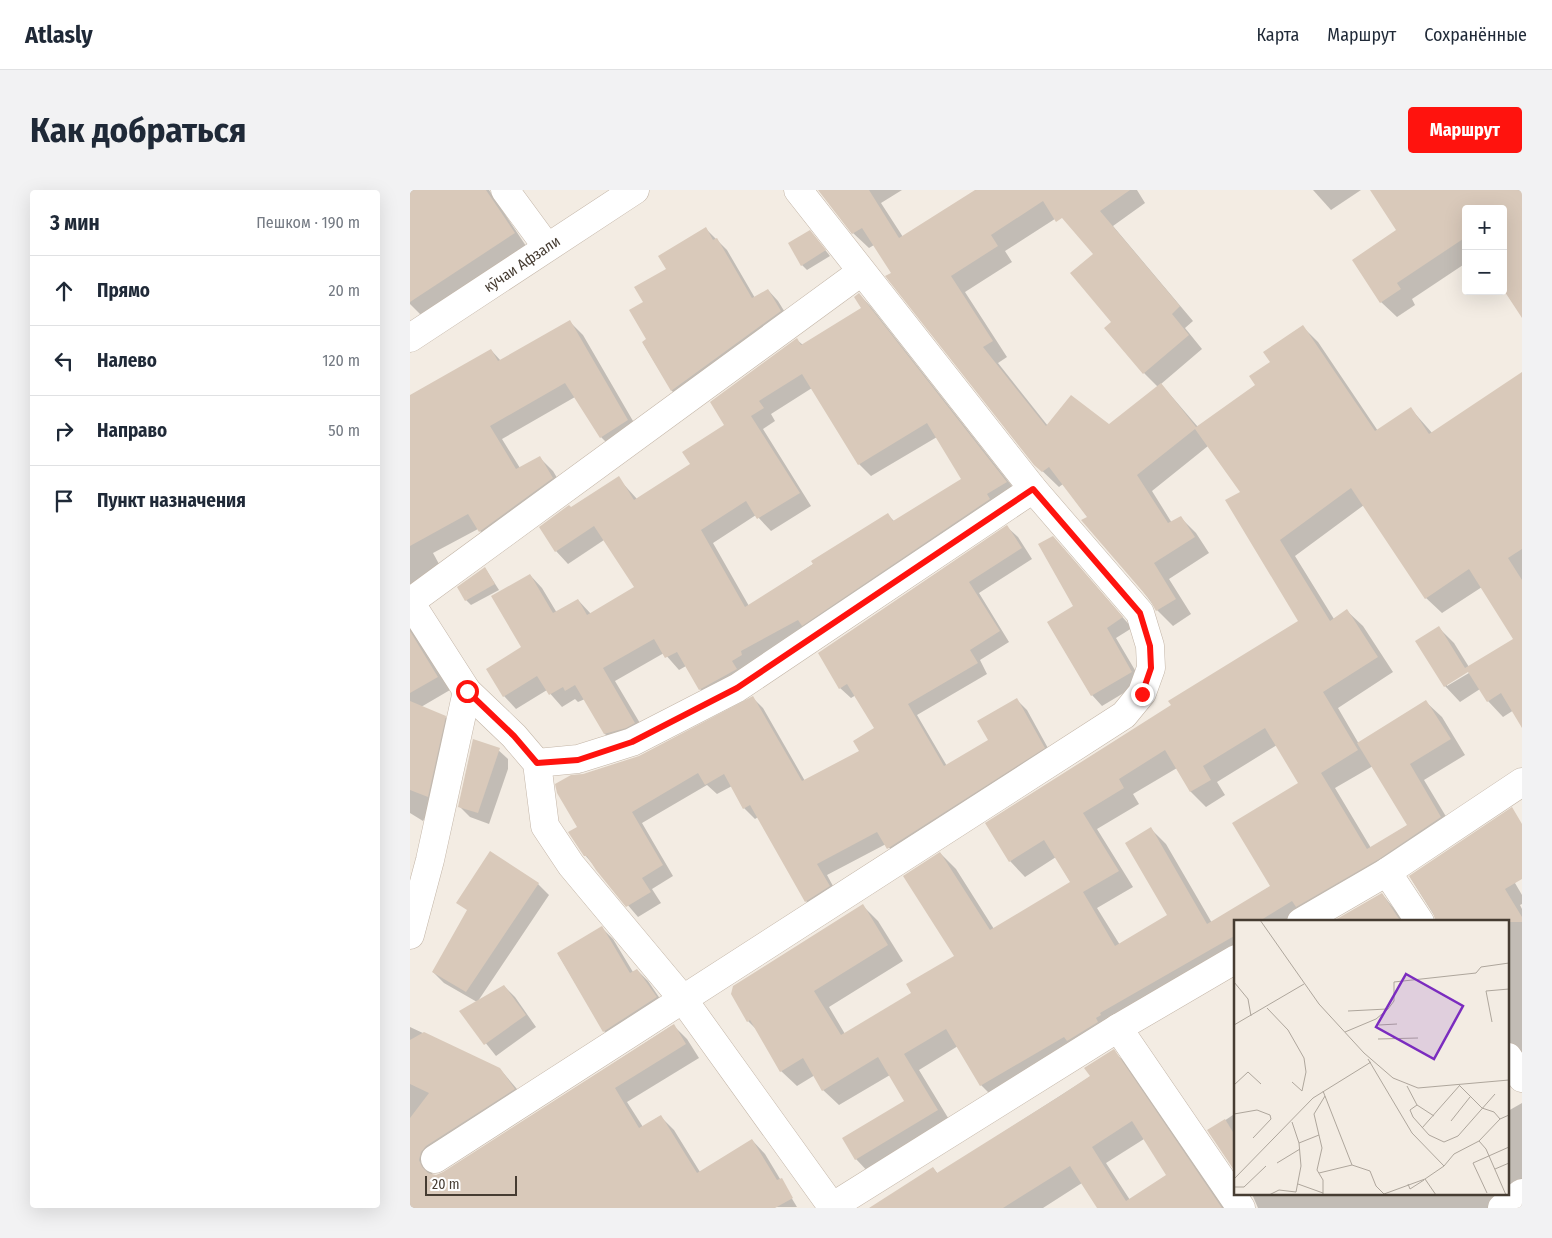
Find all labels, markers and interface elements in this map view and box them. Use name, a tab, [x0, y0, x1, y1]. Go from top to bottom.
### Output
text: Atlasly	[25, 21, 93, 49]
text: Карта	[1256, 24, 1299, 46]
text: Маршрут	[1327, 24, 1396, 46]
text: Сохранённые	[1424, 24, 1527, 46]
button: Маршрут	[1408, 107, 1522, 153]
text: Как добраться	[30, 109, 247, 151]
map controls	[1462, 205, 1507, 295]
button: +	[1462, 205, 1507, 250]
text: 3 мин	[50, 210, 100, 236]
text: Пешком · 190 m	[256, 213, 360, 232]
street label: кӯчаи Афзали	[480, 232, 564, 296]
button: −	[1462, 250, 1507, 295]
icon: ahead	[50, 277, 78, 305]
text: Прямо	[97, 279, 150, 302]
text: 20 m	[329, 281, 360, 300]
icon: left	[50, 347, 78, 375]
text: Налево	[97, 349, 157, 372]
text: 120 m	[322, 351, 360, 370]
icon: right	[50, 417, 78, 445]
text: Направо	[97, 419, 167, 442]
text: 50 m	[328, 421, 360, 440]
icon: arrive	[50, 487, 78, 515]
text: Пункт назначения	[97, 489, 246, 512]
route start	[456, 680, 479, 703]
route end	[1131, 683, 1154, 706]
inset map	[1234, 920, 1510, 1196]
scale bar	[425, 1173, 518, 1196]
text: 20 m	[432, 1176, 460, 1193]

